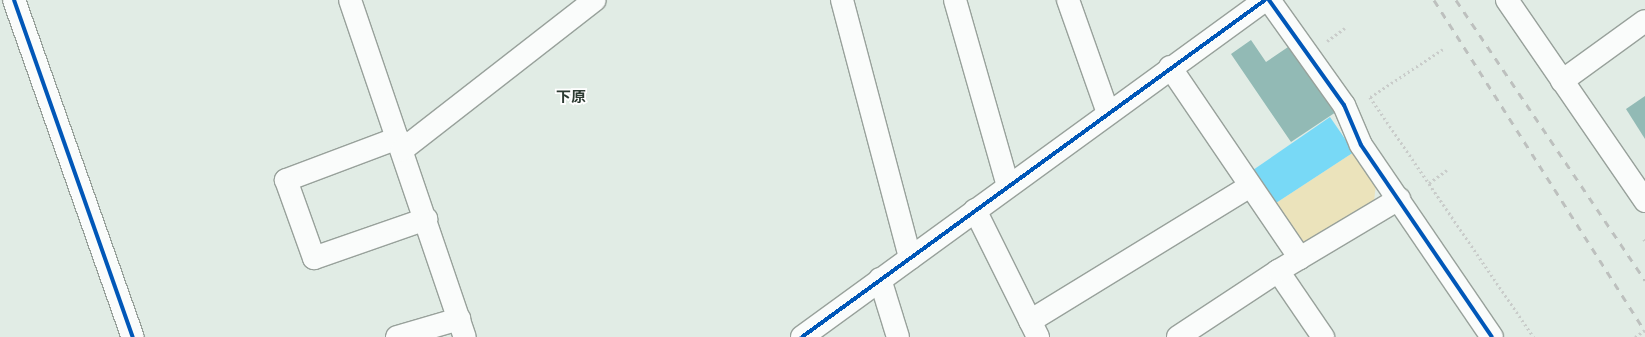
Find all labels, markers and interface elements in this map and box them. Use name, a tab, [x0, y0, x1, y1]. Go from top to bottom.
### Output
district label: 下原	[556, 89, 586, 107]

